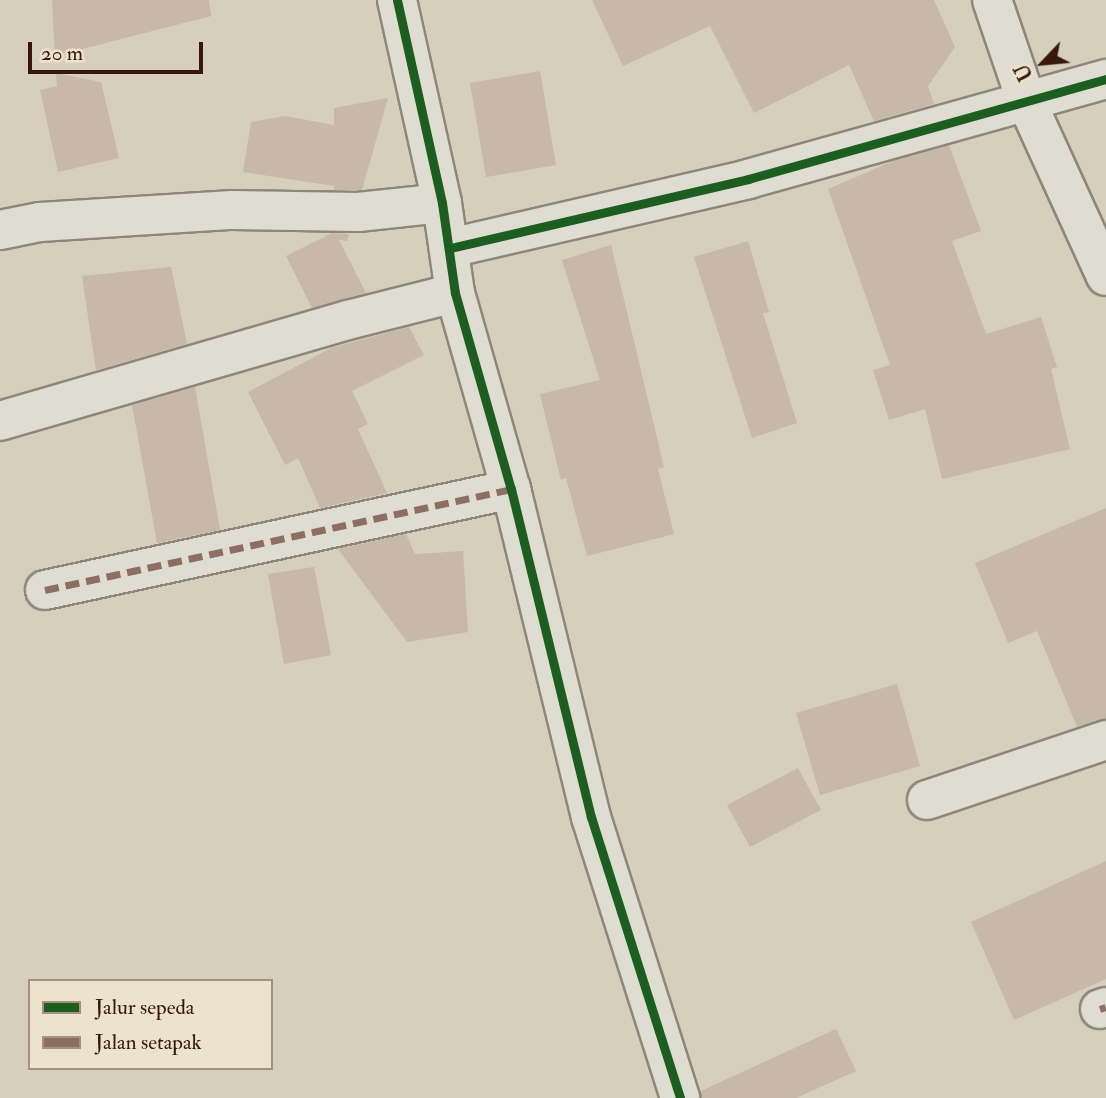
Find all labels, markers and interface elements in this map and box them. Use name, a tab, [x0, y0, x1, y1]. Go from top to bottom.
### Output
scale bar	[32, 28, 206, 72]
north arrow	[1008, 28, 1078, 98]
text: 20 m	[41, 40, 83, 67]
text: U	[1010, 60, 1038, 85]
legend	[28, 979, 273, 1070]
text: Jalur sepeda	[95, 994, 194, 1021]
text: Jalan setapak	[95, 1029, 202, 1056]

